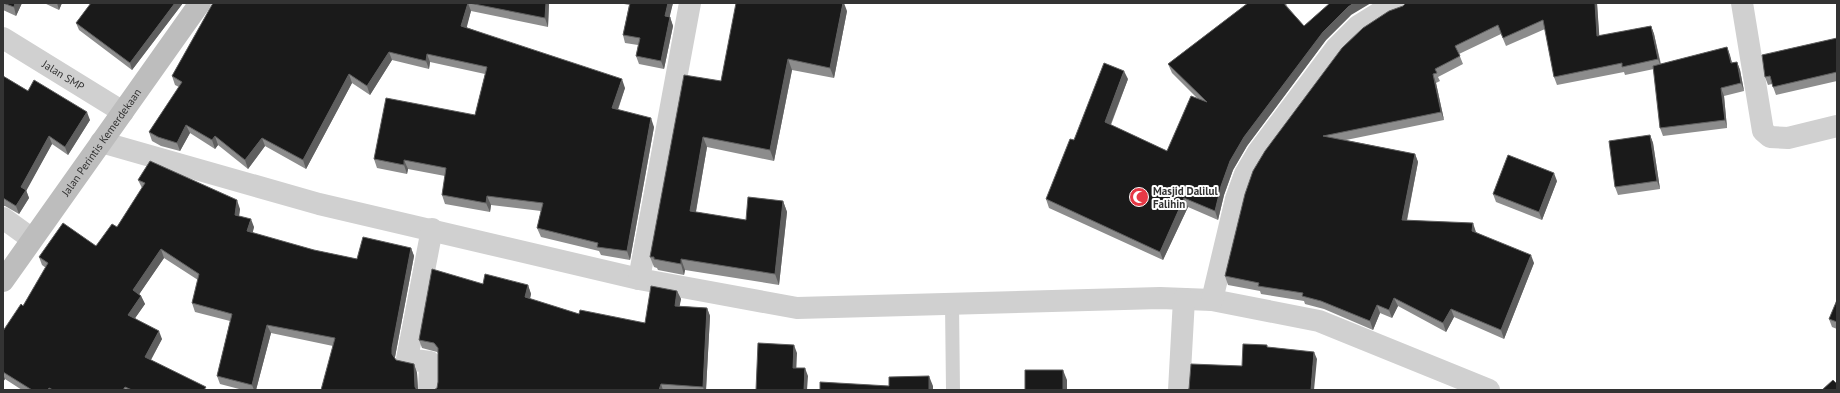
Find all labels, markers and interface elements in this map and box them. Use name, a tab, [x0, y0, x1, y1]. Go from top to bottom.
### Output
street label: Jalan SMP	[39, 56, 87, 94]
street label: Jalan Perintis Kemerdekaan	[58, 86, 144, 200]
place label: Masjid Dalilul Falihin	[1153, 184, 1218, 211]
mosque icon: Masjid Dalilul Falihin	[1128, 186, 1150, 208]

